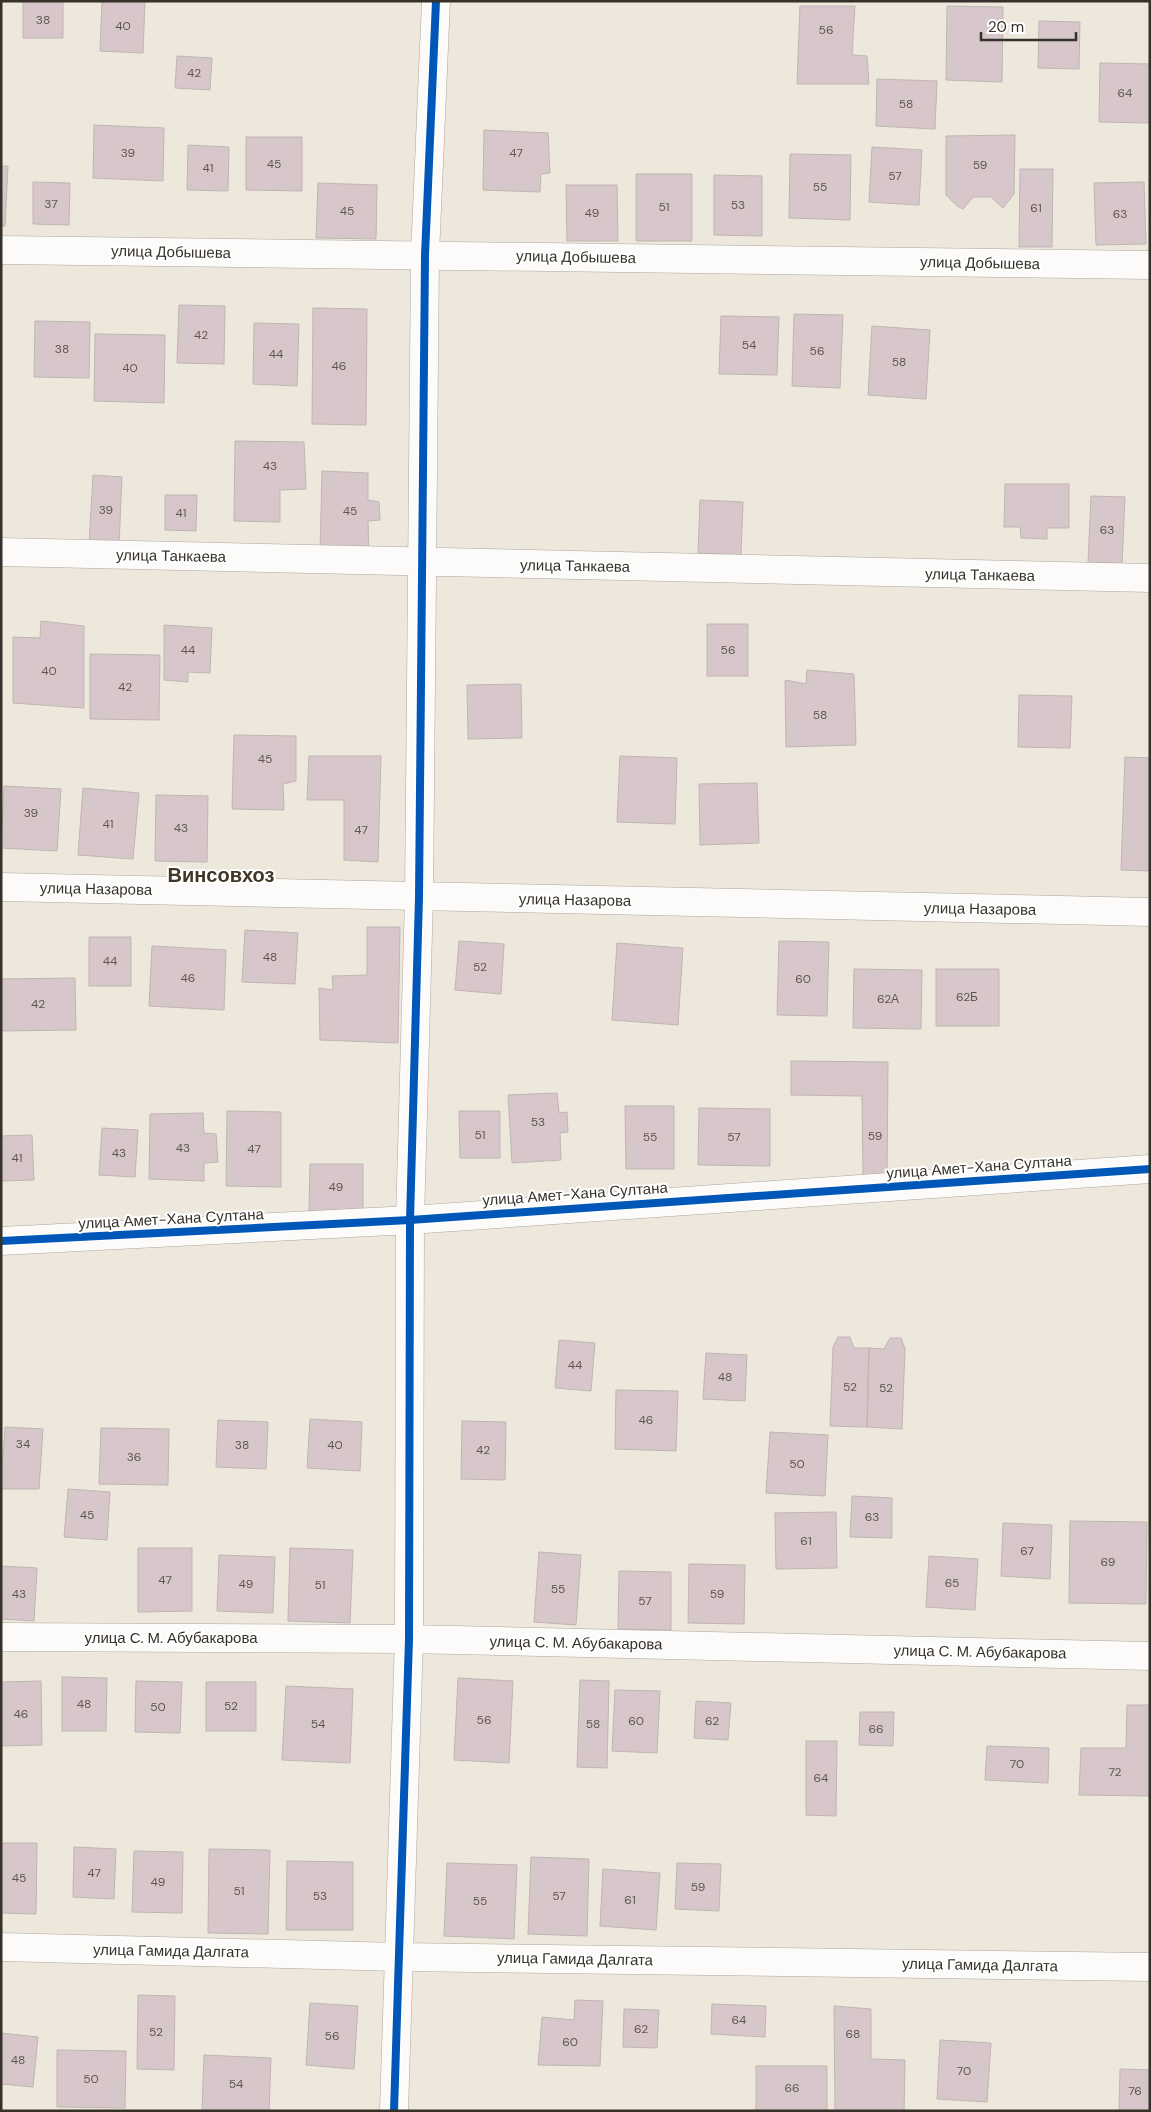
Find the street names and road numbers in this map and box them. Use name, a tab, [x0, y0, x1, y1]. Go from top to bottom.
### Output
street label: улица Добышева	[111, 241, 232, 263]
street label: улица Добышева	[516, 246, 637, 268]
street label: улица Добышева	[920, 252, 1041, 274]
street label: улица Танкаева	[116, 545, 227, 567]
street label: улица Танкаева	[520, 555, 631, 577]
street label: улица Танкаева	[925, 564, 1036, 586]
street label: улица Назарова	[40, 878, 153, 900]
street label: улица Назарова	[519, 889, 632, 911]
street label: улица Назарова	[924, 898, 1037, 920]
street label: улица Амет-Хана Султана	[886, 1150, 1073, 1183]
street label: улица Амет-Хана Султана	[482, 1177, 669, 1210]
street label: улица Амет-Хана Султана	[78, 1204, 265, 1234]
street label: улица С. М. Абубакарова	[84, 1628, 258, 1648]
street label: улица С. М. Абубакарова	[489, 1631, 663, 1655]
street label: улица С. М. Абубакарова	[893, 1640, 1067, 1664]
street label: улица Гамида Далгата	[93, 1940, 250, 1962]
street label: улица Гамида Далгата	[497, 1948, 654, 1970]
street label: улица Гамида Далгата	[902, 1954, 1059, 1976]

